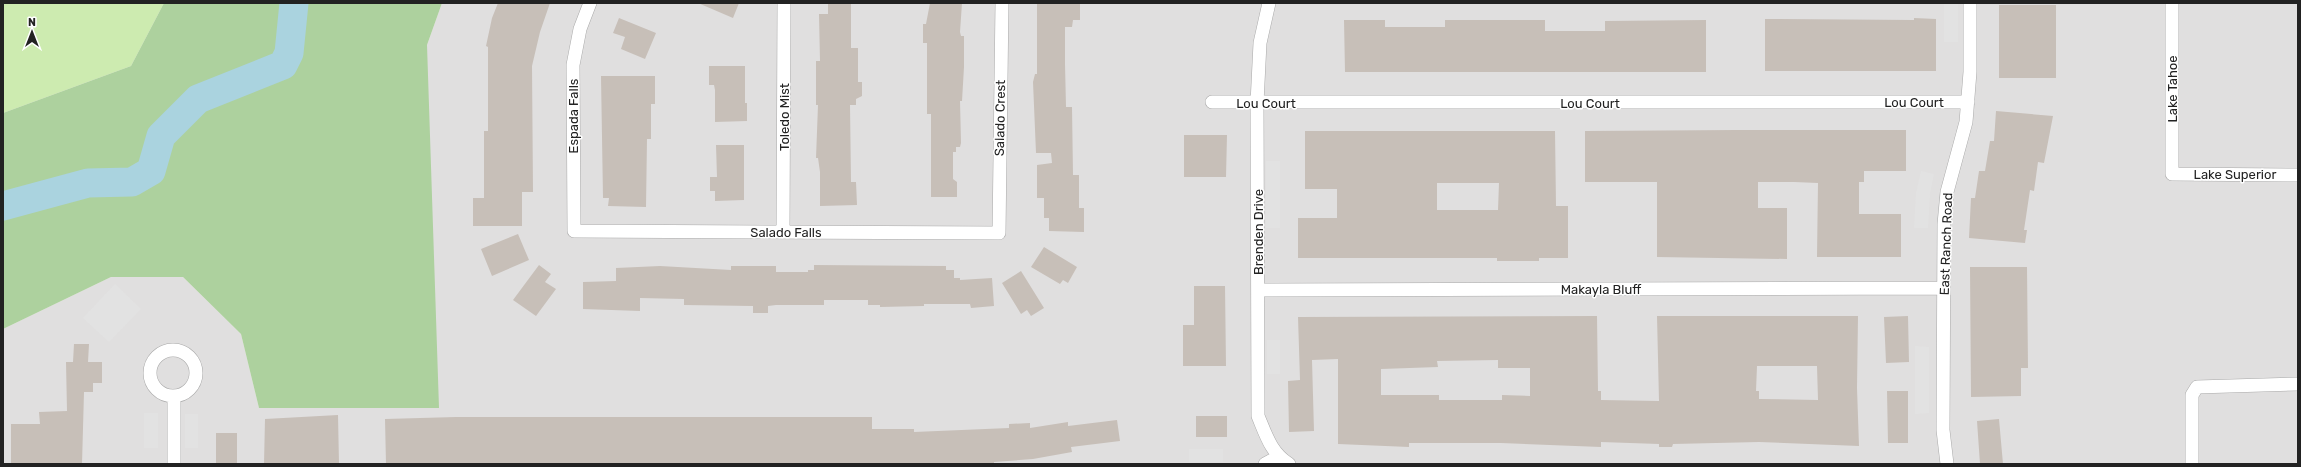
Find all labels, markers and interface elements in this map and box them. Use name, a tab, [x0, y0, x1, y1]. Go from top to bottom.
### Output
north arrow	[12, 12, 52, 52]
text: N	[28, 16, 36, 29]
street label: Lake Tahoe	[2165, 55, 2180, 123]
street label: Espada Falls	[566, 78, 581, 153]
street label: Salado Crest	[992, 80, 1008, 156]
street label: Toledo Mist	[777, 83, 792, 151]
street label: Lou Court	[1884, 95, 1944, 110]
street label: Lou Court	[1236, 96, 1296, 111]
street label: Lou Court	[1560, 96, 1620, 111]
street label: Lake Superior	[2194, 167, 2276, 182]
street label: Brenden Drive	[1251, 189, 1266, 275]
street label: East Ranch Road	[1937, 192, 1955, 296]
street label: Salado Falls	[750, 225, 822, 240]
street label: Makayla Bluff	[1561, 282, 1641, 297]

